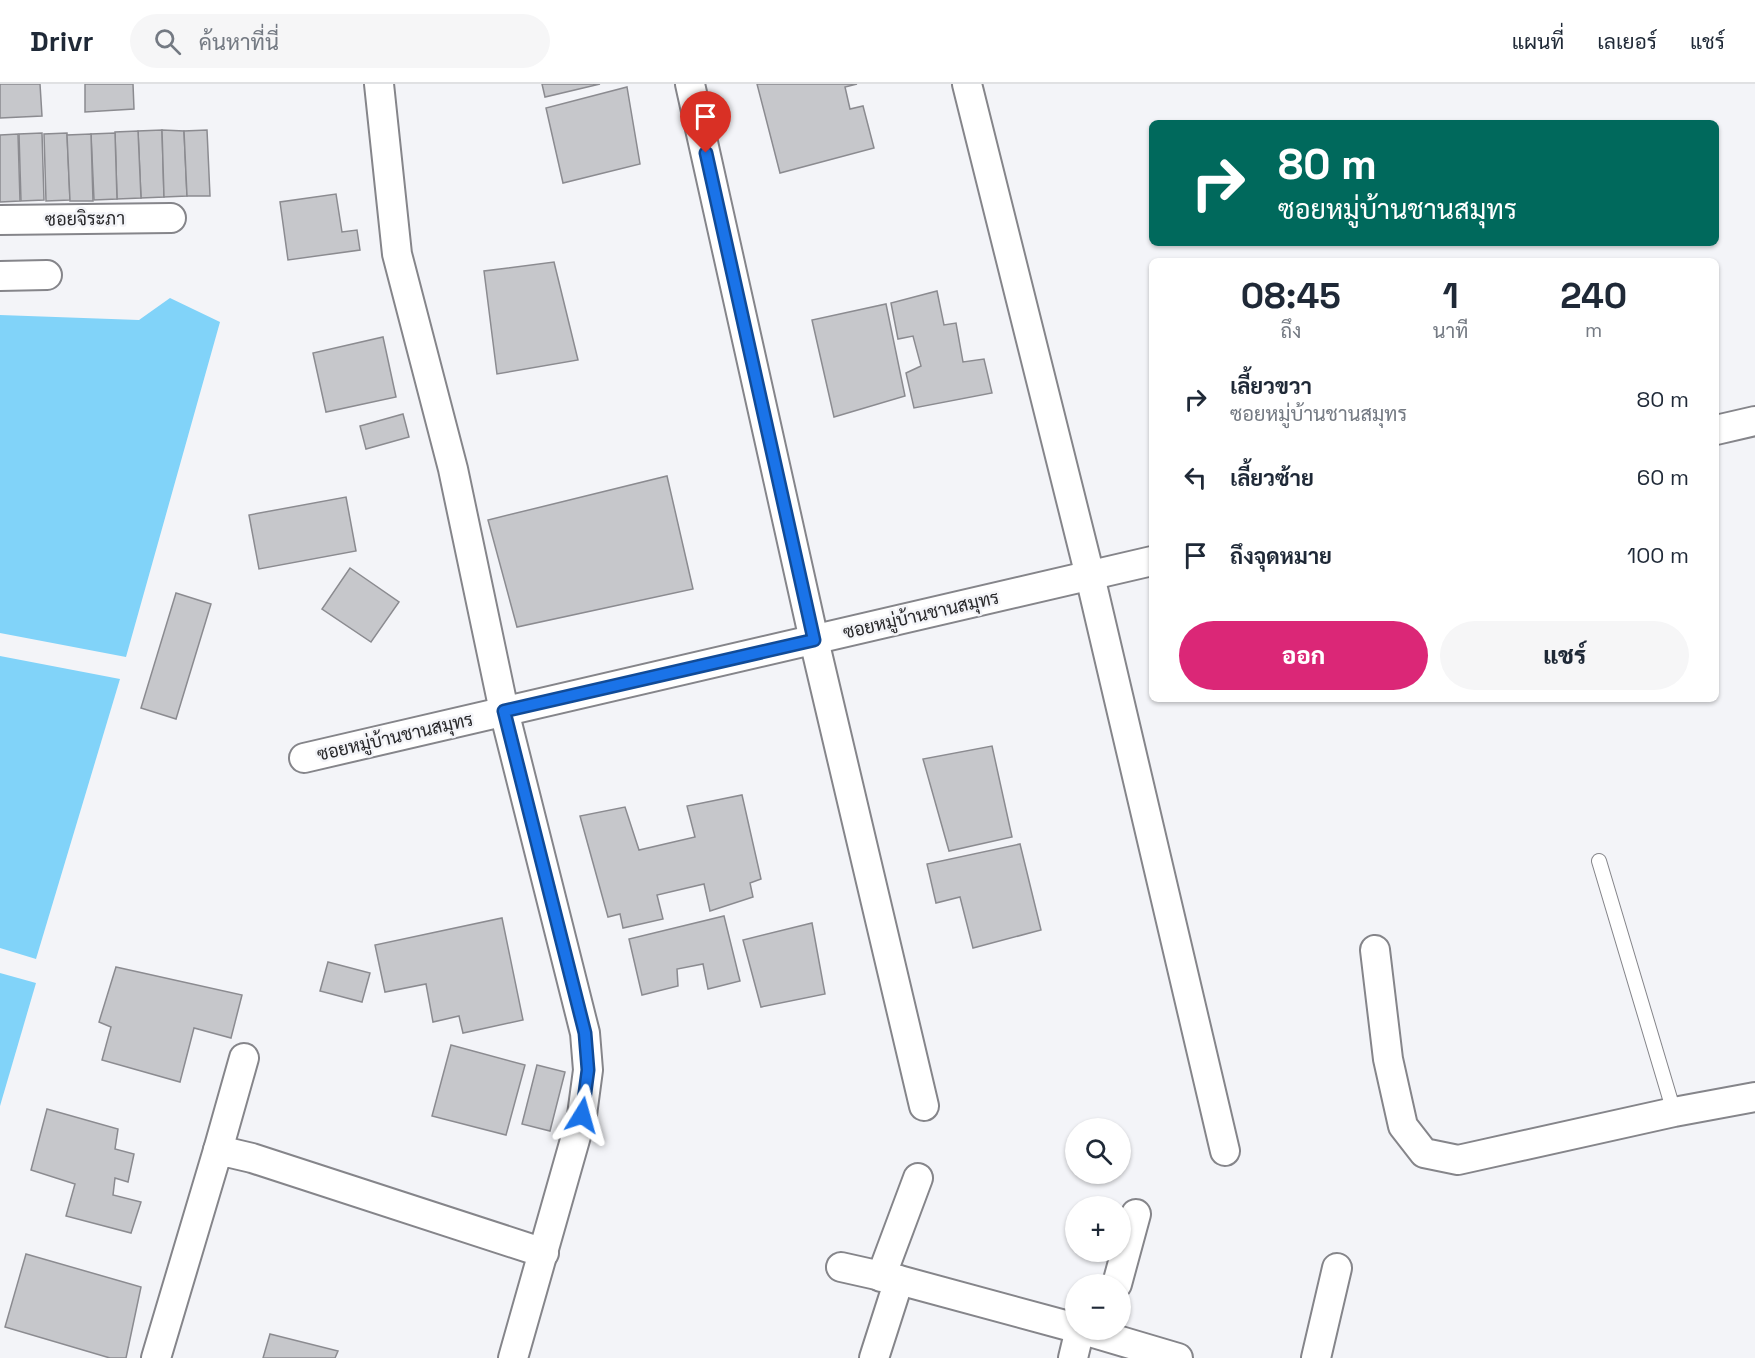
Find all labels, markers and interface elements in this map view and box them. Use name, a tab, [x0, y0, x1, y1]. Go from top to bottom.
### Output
search box	[130, 14, 550, 68]
text: Drivr	[30, 23, 94, 59]
icon: search	[151, 25, 184, 58]
text: ค้นหาที่นี่	[199, 28, 279, 56]
text: แผนที่	[1512, 28, 1564, 55]
text: เลเยอร์	[1597, 28, 1657, 55]
text: แชร์	[1690, 28, 1725, 55]
pin	[680, 91, 731, 153]
icon: arrive	[689, 100, 722, 133]
text: 80 m	[1278, 138, 1377, 191]
icon: right	[1179, 144, 1257, 222]
text: ซอยหมู่บ้านชานสมุทร	[1278, 192, 1517, 227]
street label: ซอยจิระภา	[45, 206, 125, 231]
text: 08:45	[1241, 273, 1341, 319]
text: 1	[1442, 273, 1459, 319]
text: 240	[1560, 273, 1627, 319]
text: m	[1585, 317, 1602, 343]
text: ถึง	[1281, 318, 1301, 344]
text: นาที	[1433, 318, 1468, 344]
text: เลี้ยวขวา	[1230, 372, 1312, 400]
icon: right	[1179, 383, 1212, 416]
text: 80 m	[1637, 385, 1689, 413]
text: ซอยหมู่บ้านชานสมุทร	[1230, 401, 1407, 427]
icon: left	[1179, 461, 1212, 494]
text: 60 m	[1637, 463, 1689, 491]
text: เลี้ยวซ้าย	[1230, 464, 1314, 492]
icon: arrive	[1179, 539, 1212, 572]
text: 100 m	[1627, 541, 1689, 569]
text: ถึงจุดหมาย	[1230, 542, 1332, 570]
street label: ซอยหมู่บ้านชานสมุทร	[841, 585, 1002, 646]
button: ออก	[1179, 621, 1428, 690]
button: แชร์	[1440, 621, 1689, 690]
street label: ซอยหมู่บ้านชานสมุทร	[315, 707, 476, 768]
position arrow	[550, 1083, 614, 1147]
map controls	[1065, 1118, 1131, 1340]
button: search	[1065, 1118, 1131, 1184]
button: +	[1065, 1196, 1131, 1262]
button: −	[1065, 1274, 1131, 1340]

